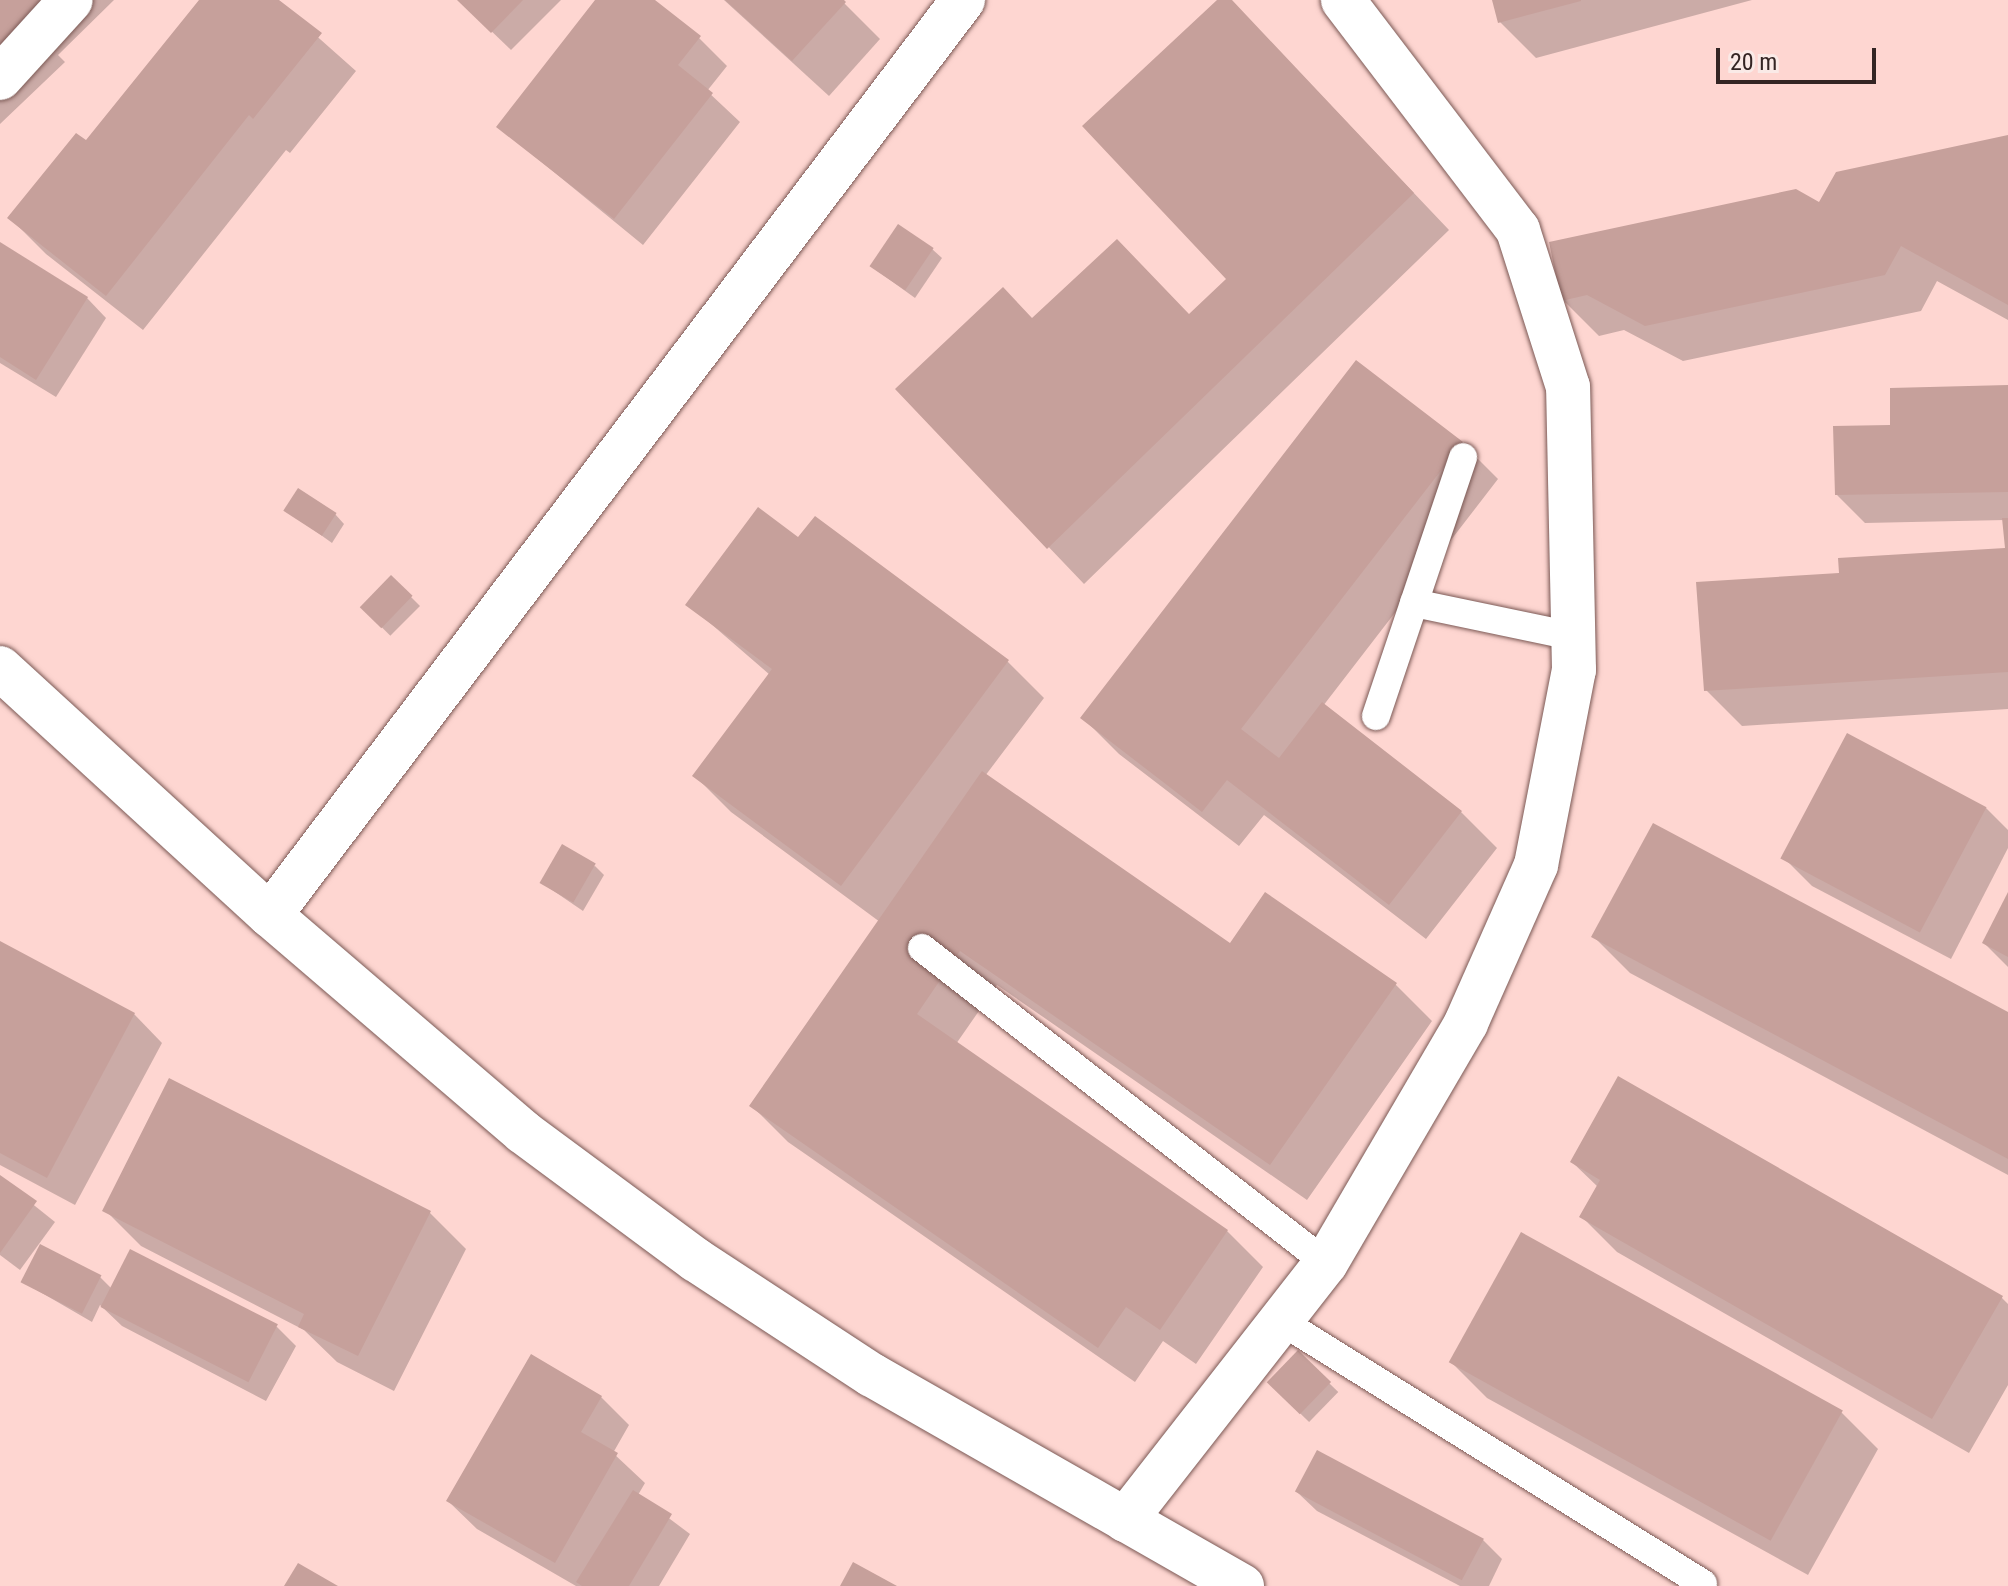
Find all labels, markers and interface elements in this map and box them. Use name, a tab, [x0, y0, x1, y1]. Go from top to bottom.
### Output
scale bar	[1720, 32, 1880, 82]
text: 20 m	[1730, 48, 1777, 76]

